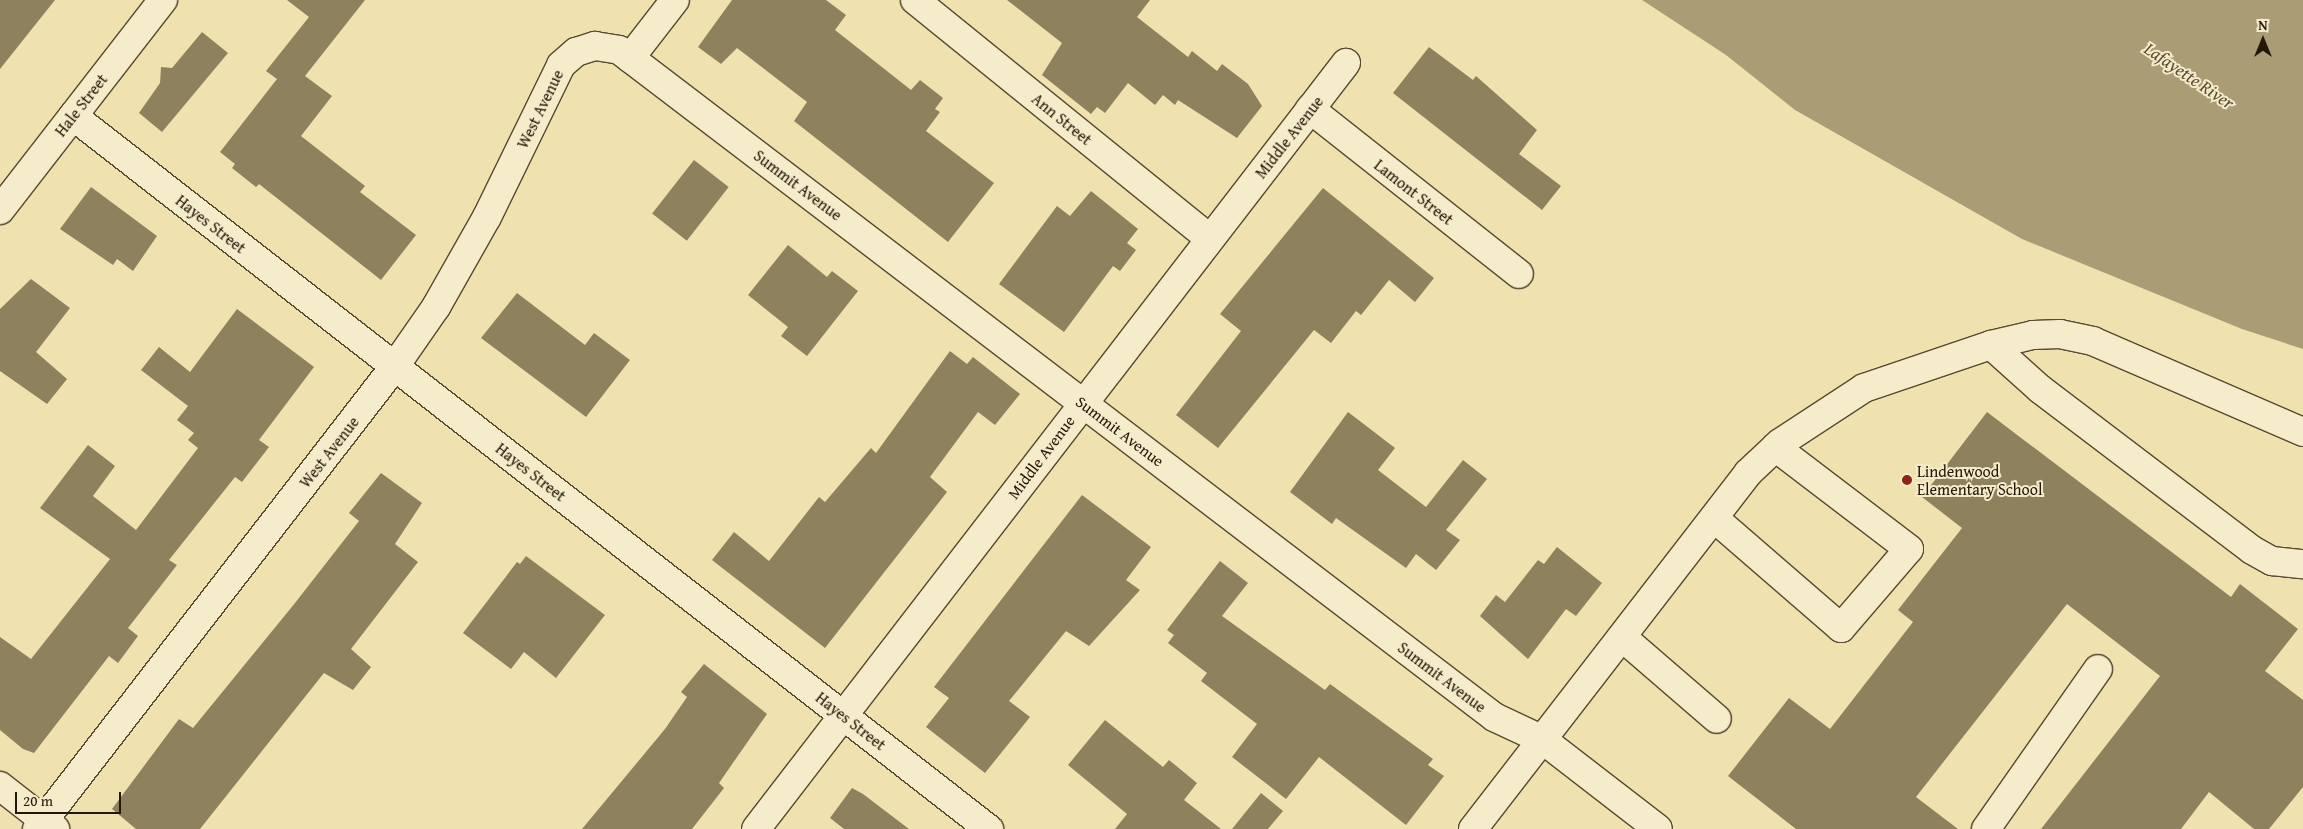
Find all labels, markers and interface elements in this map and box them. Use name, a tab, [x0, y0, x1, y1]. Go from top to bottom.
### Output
north arrow	[2238, 15, 2288, 65]
text: N	[2258, 15, 2268, 35]
water label: Lafayette River	[2140, 38, 2238, 114]
street label: West Avenue	[513, 67, 567, 151]
street label: Hale Street	[51, 70, 111, 140]
street label: Ann Street	[1028, 89, 1096, 149]
street label: Middle Avenue	[1251, 92, 1327, 182]
street label: Summit Avenue	[750, 146, 846, 224]
street label: Lamont Street	[1371, 155, 1457, 229]
street label: Hayes Street	[172, 191, 250, 257]
street label: Summit Avenue	[1072, 392, 1168, 470]
street label: Middle Avenue	[1003, 412, 1079, 502]
street label: West Avenue	[295, 413, 363, 491]
street label: Hayes Street	[492, 439, 570, 505]
place label: Lindenwood Elementary School	[1917, 461, 2042, 499]
marker: Lindenwood Elementary School	[1901, 474, 1913, 486]
street label: Summit Avenue	[1394, 638, 1490, 716]
street label: Hayes Street	[812, 688, 890, 754]
scale bar	[18, 782, 124, 814]
text: 20 m	[23, 790, 53, 811]

